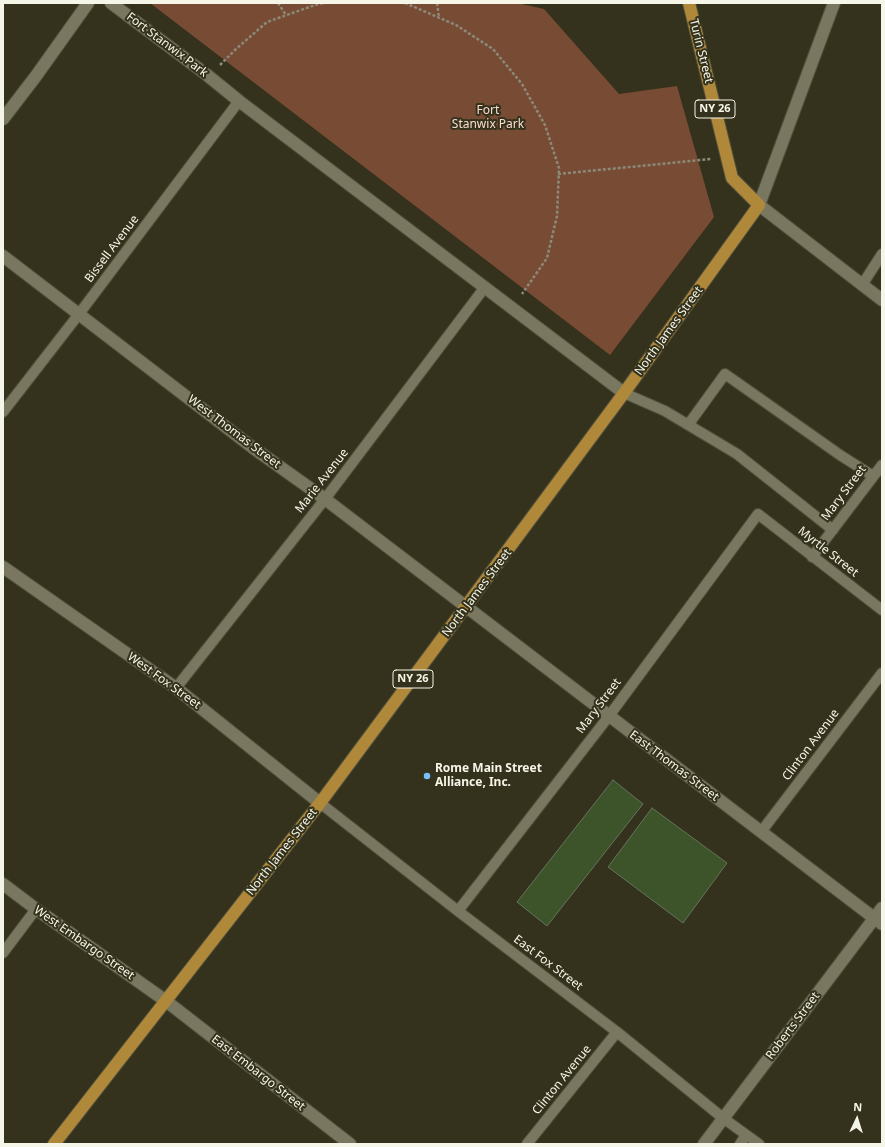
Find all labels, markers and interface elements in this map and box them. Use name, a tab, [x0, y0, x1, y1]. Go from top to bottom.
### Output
street label: Fort Stanwix Park	[123, 10, 211, 80]
street label: Turin Street	[686, 17, 716, 85]
road number: NY 26	[695, 100, 735, 118]
park label: Fort Stanwix Park	[452, 104, 524, 132]
street label: Bissell Avenue	[82, 212, 142, 286]
street label: North James Street	[632, 284, 706, 378]
street label: West Thomas Street	[185, 392, 283, 472]
street label: Marie Avenue	[292, 446, 352, 516]
street label: Mary Street	[819, 463, 869, 523]
street label: Myrtle Street	[795, 524, 861, 580]
street label: North James Street	[439, 546, 515, 640]
street label: West Fox Street	[125, 650, 203, 712]
road number: NY 26	[393, 670, 433, 688]
street label: Mary Street	[574, 676, 624, 736]
street label: Clinton Avenue	[780, 707, 842, 783]
street label: East Thomas Street	[626, 728, 722, 804]
place label: Rome Main Street Alliance, Inc.	[435, 762, 542, 790]
marker: Rome Main Street Alliance, Inc.	[422, 771, 432, 781]
street label: North James Street	[244, 806, 320, 898]
street label: West Embargo Street	[31, 903, 137, 983]
street label: East Fox Street	[511, 932, 585, 994]
street label: Roberts Street	[763, 990, 823, 1062]
street label: East Embargo Street	[208, 1032, 308, 1114]
street label: Clinton Avenue	[530, 1042, 594, 1118]
north arrow	[837, 1099, 877, 1139]
text: N	[853, 1099, 863, 1114]

